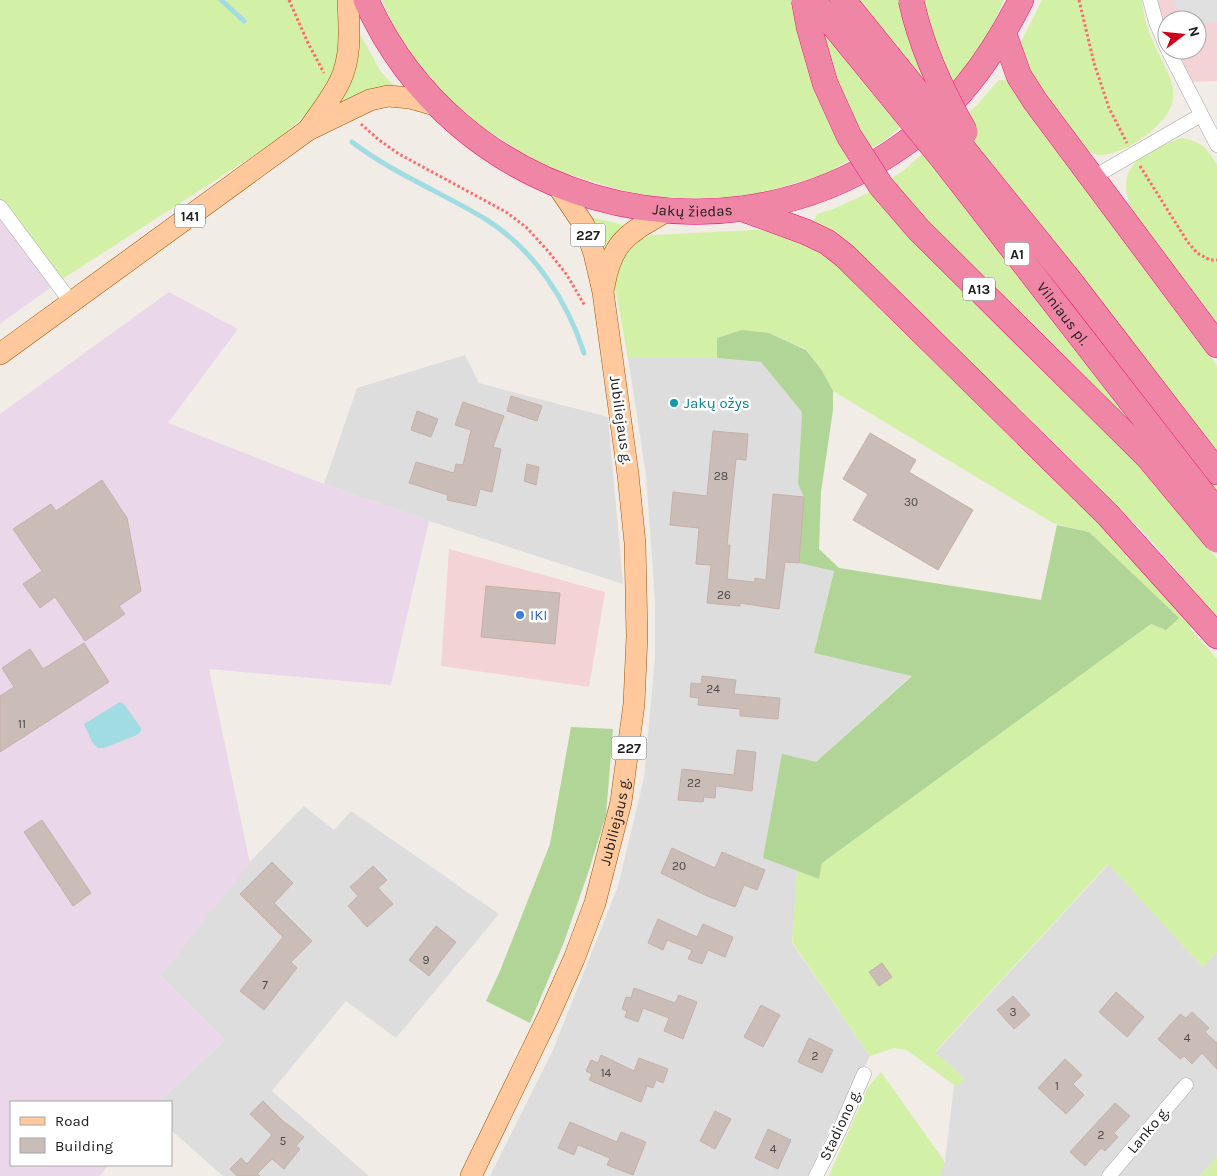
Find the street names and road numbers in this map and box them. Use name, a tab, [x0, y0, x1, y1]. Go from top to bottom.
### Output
street label: Jakų žiedas	[652, 200, 733, 221]
road number: 141	[175, 205, 205, 228]
road number: 227	[570, 224, 606, 246]
road number: A1	[1004, 242, 1030, 266]
road number: A13	[963, 278, 995, 300]
street label: Vilniaus pl.	[1033, 278, 1093, 349]
street label: Jubiliejaus g.	[606, 374, 636, 466]
road number: 227	[612, 736, 646, 760]
street label: Jubiliejaus g.	[596, 776, 633, 867]
street label: Stadiono g.	[816, 1086, 864, 1163]
street label: Lanko g.	[1123, 1103, 1173, 1157]

